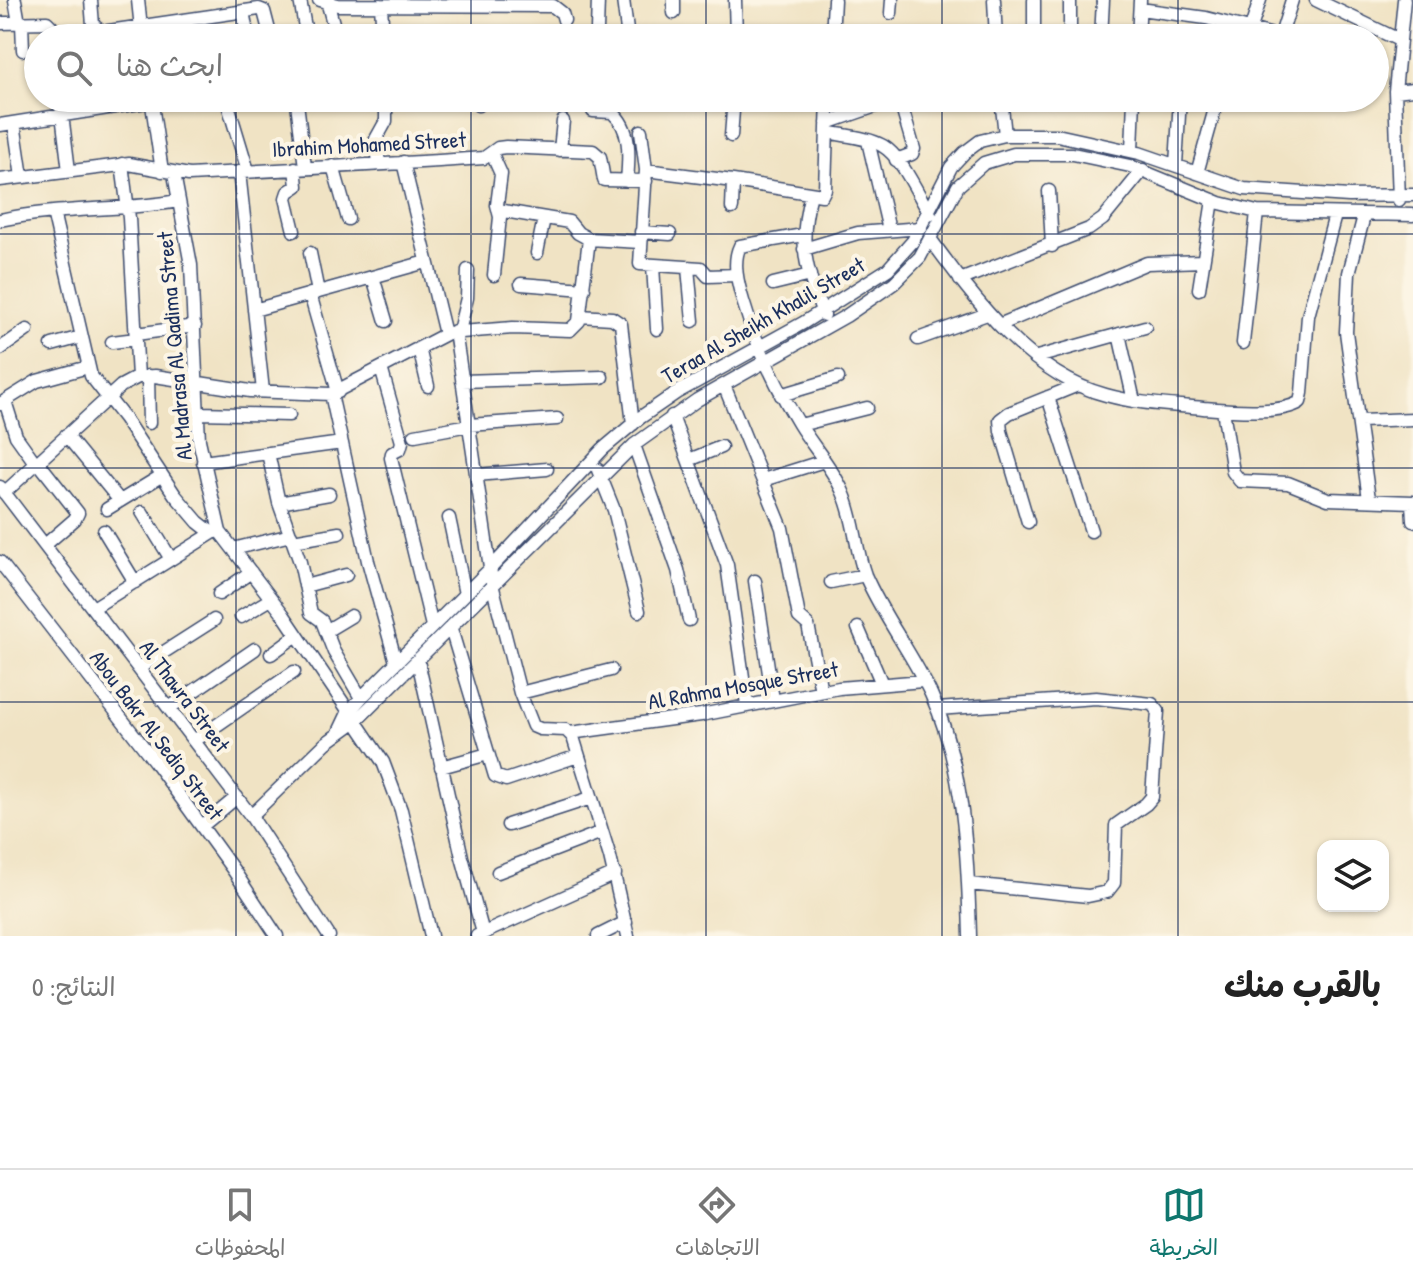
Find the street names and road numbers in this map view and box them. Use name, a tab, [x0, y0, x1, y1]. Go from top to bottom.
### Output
street label: Ibrahim Mohamed Street	[271, 124, 467, 164]
street label: Al Madrasa Al Qadima Street	[149, 230, 199, 461]
street label: Teraa Al Sheikh Khalil Street	[656, 249, 871, 391]
street label: Al Thawra Street	[133, 634, 237, 759]
street label: Abou Bakr Al Sediq Street	[83, 644, 231, 826]
street label: Al Rahma Mosque Street	[646, 653, 841, 716]

